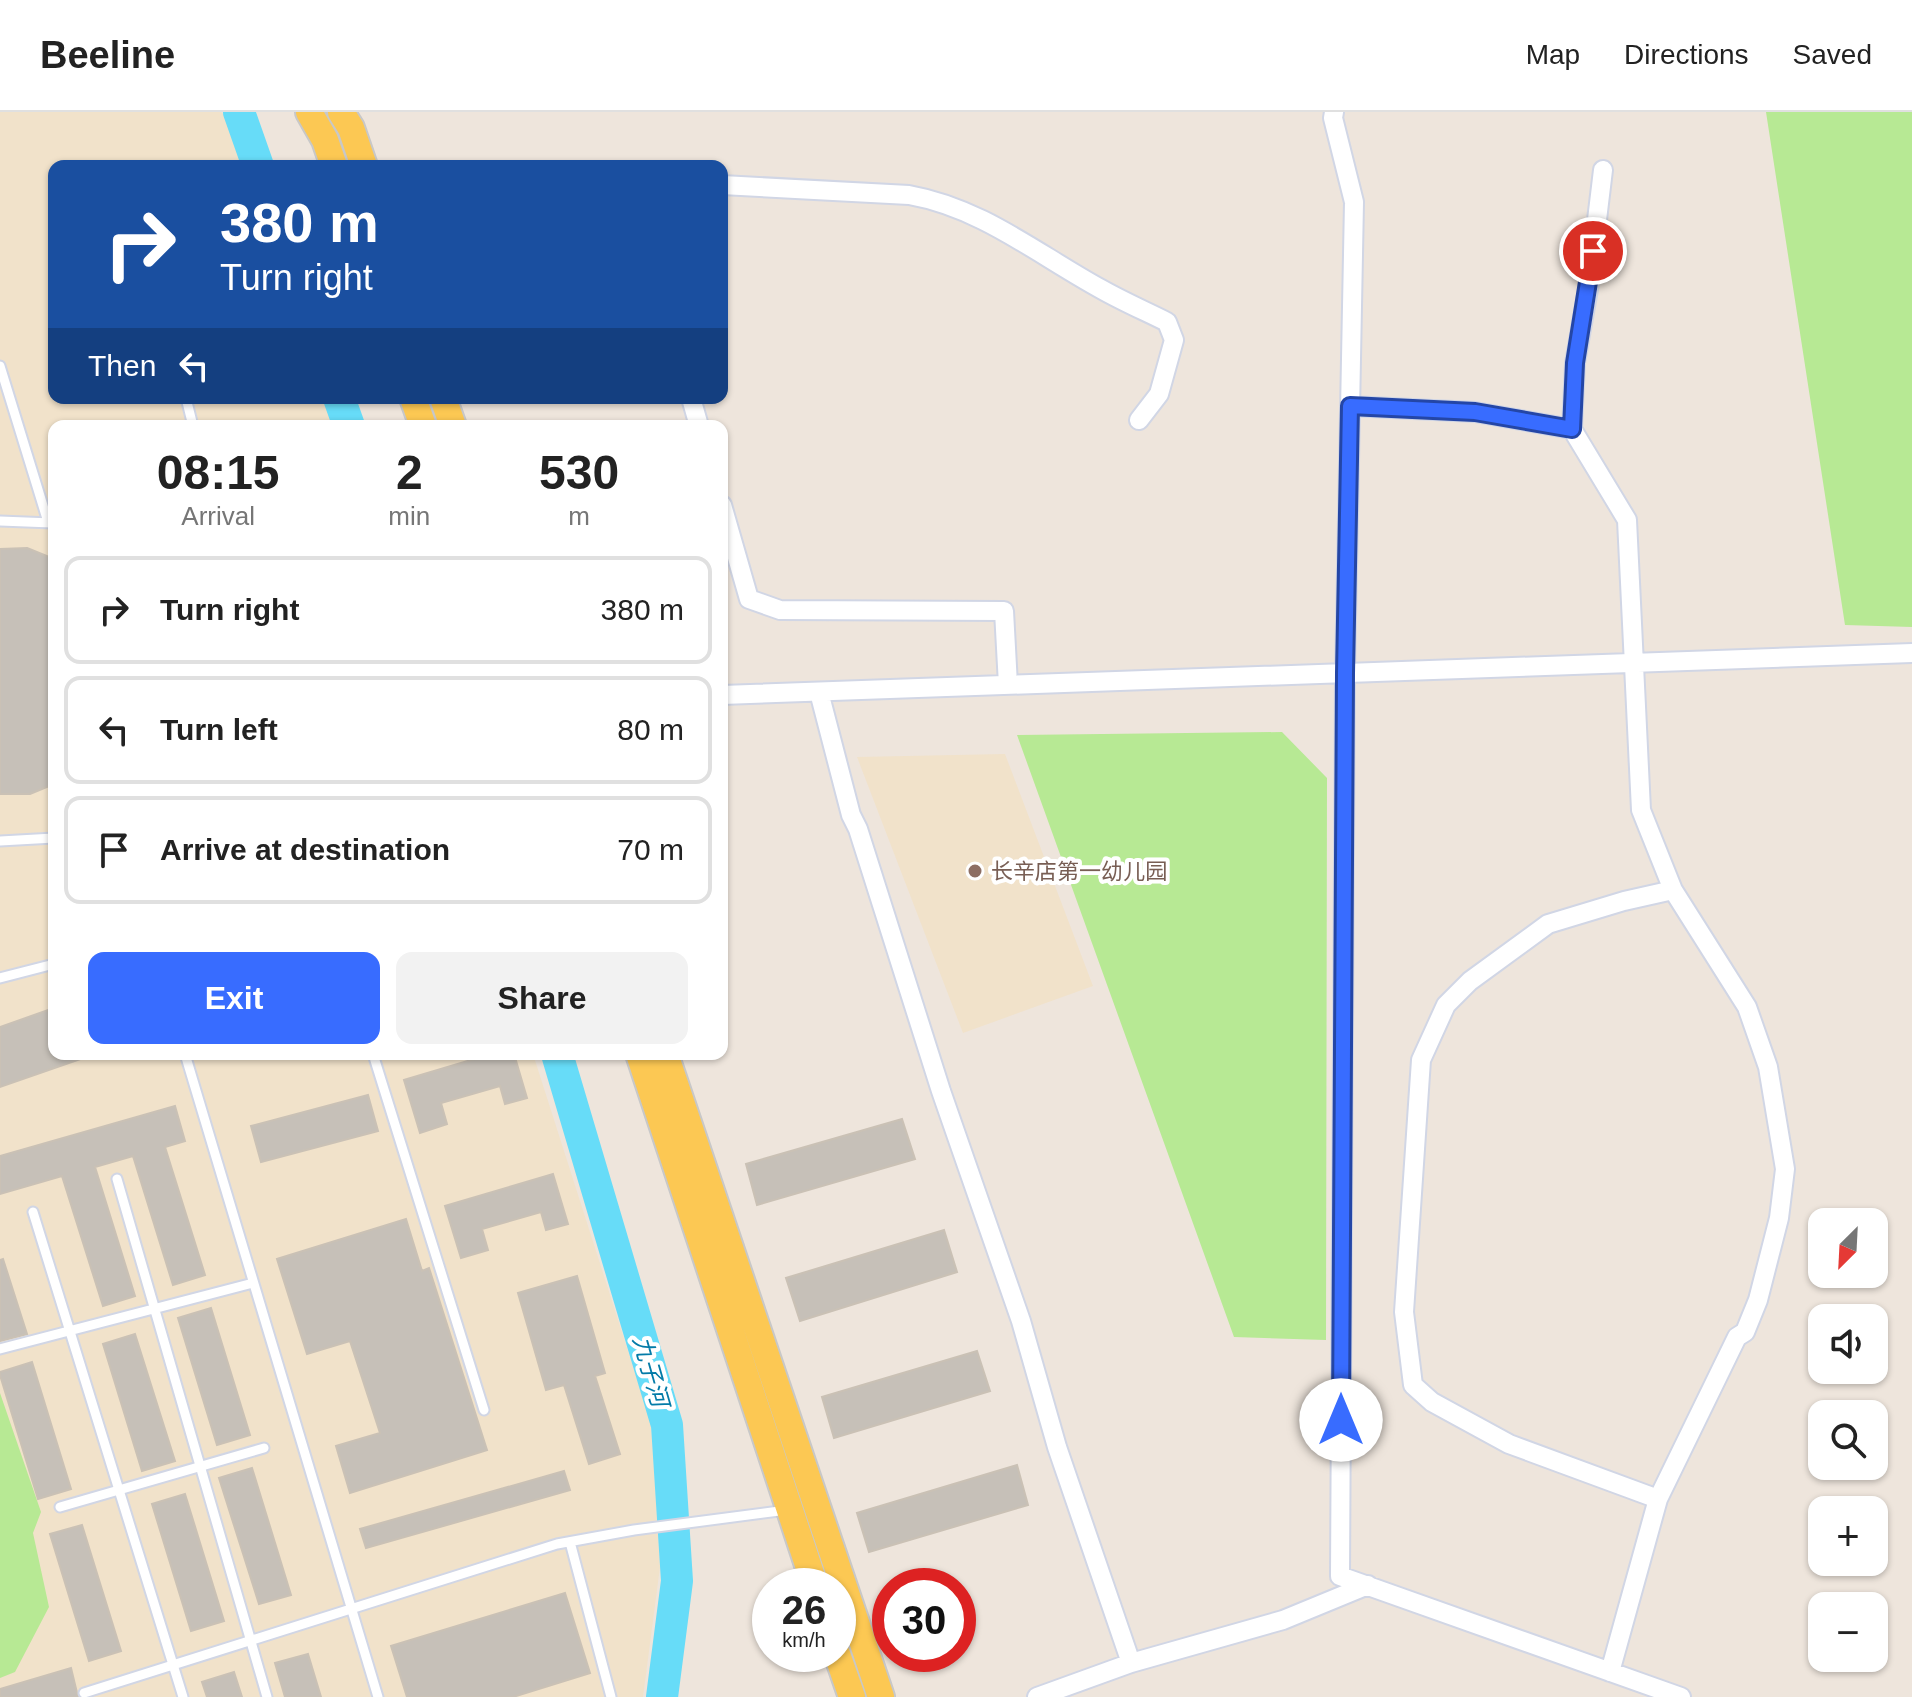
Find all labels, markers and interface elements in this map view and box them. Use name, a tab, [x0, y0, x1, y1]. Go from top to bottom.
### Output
text: Beeline	[40, 34, 175, 76]
text: Map	[1526, 39, 1580, 70]
text: Directions	[1624, 39, 1749, 70]
text: Saved	[1793, 39, 1872, 70]
text: 380 m	[220, 191, 379, 254]
icon: right	[88, 192, 192, 296]
pin	[1559, 217, 1627, 285]
icon: arrive	[1571, 229, 1615, 273]
text: Turn right	[220, 257, 373, 298]
icon: left	[172, 344, 216, 388]
text: Then	[88, 349, 156, 382]
text: 08:15	[157, 446, 280, 499]
text: 2	[396, 446, 423, 499]
text: 530	[539, 446, 619, 499]
text: Arrival	[181, 501, 255, 531]
text: min	[388, 501, 430, 531]
text: m	[568, 501, 590, 531]
icon: right	[92, 588, 136, 632]
text: Turn right	[160, 593, 299, 626]
text: 380 m	[601, 593, 684, 626]
icon: left	[92, 708, 136, 752]
text: Turn left	[160, 713, 278, 746]
text: 80 m	[617, 713, 684, 746]
icon: arrive	[92, 828, 136, 872]
text: Arrive at destination	[160, 833, 450, 866]
text: 70 m	[617, 833, 684, 866]
place label: 长辛店第一幼儿园	[991, 859, 1167, 884]
marker: 长辛店第一幼儿园	[966, 862, 984, 880]
button: Exit	[88, 952, 380, 1044]
button: Share	[396, 952, 688, 1044]
north arrow	[1808, 1208, 1888, 1288]
map controls	[1808, 1208, 1888, 1672]
button: sound	[1808, 1304, 1888, 1384]
water label: 九子河	[628, 1333, 675, 1413]
position arrow	[1299, 1378, 1383, 1462]
button: search	[1808, 1400, 1888, 1480]
button: +	[1808, 1496, 1888, 1576]
speed limit sign: 30	[872, 1568, 976, 1672]
text: 26	[782, 1588, 826, 1632]
button: −	[1808, 1592, 1888, 1672]
text: km/h	[782, 1629, 826, 1651]

